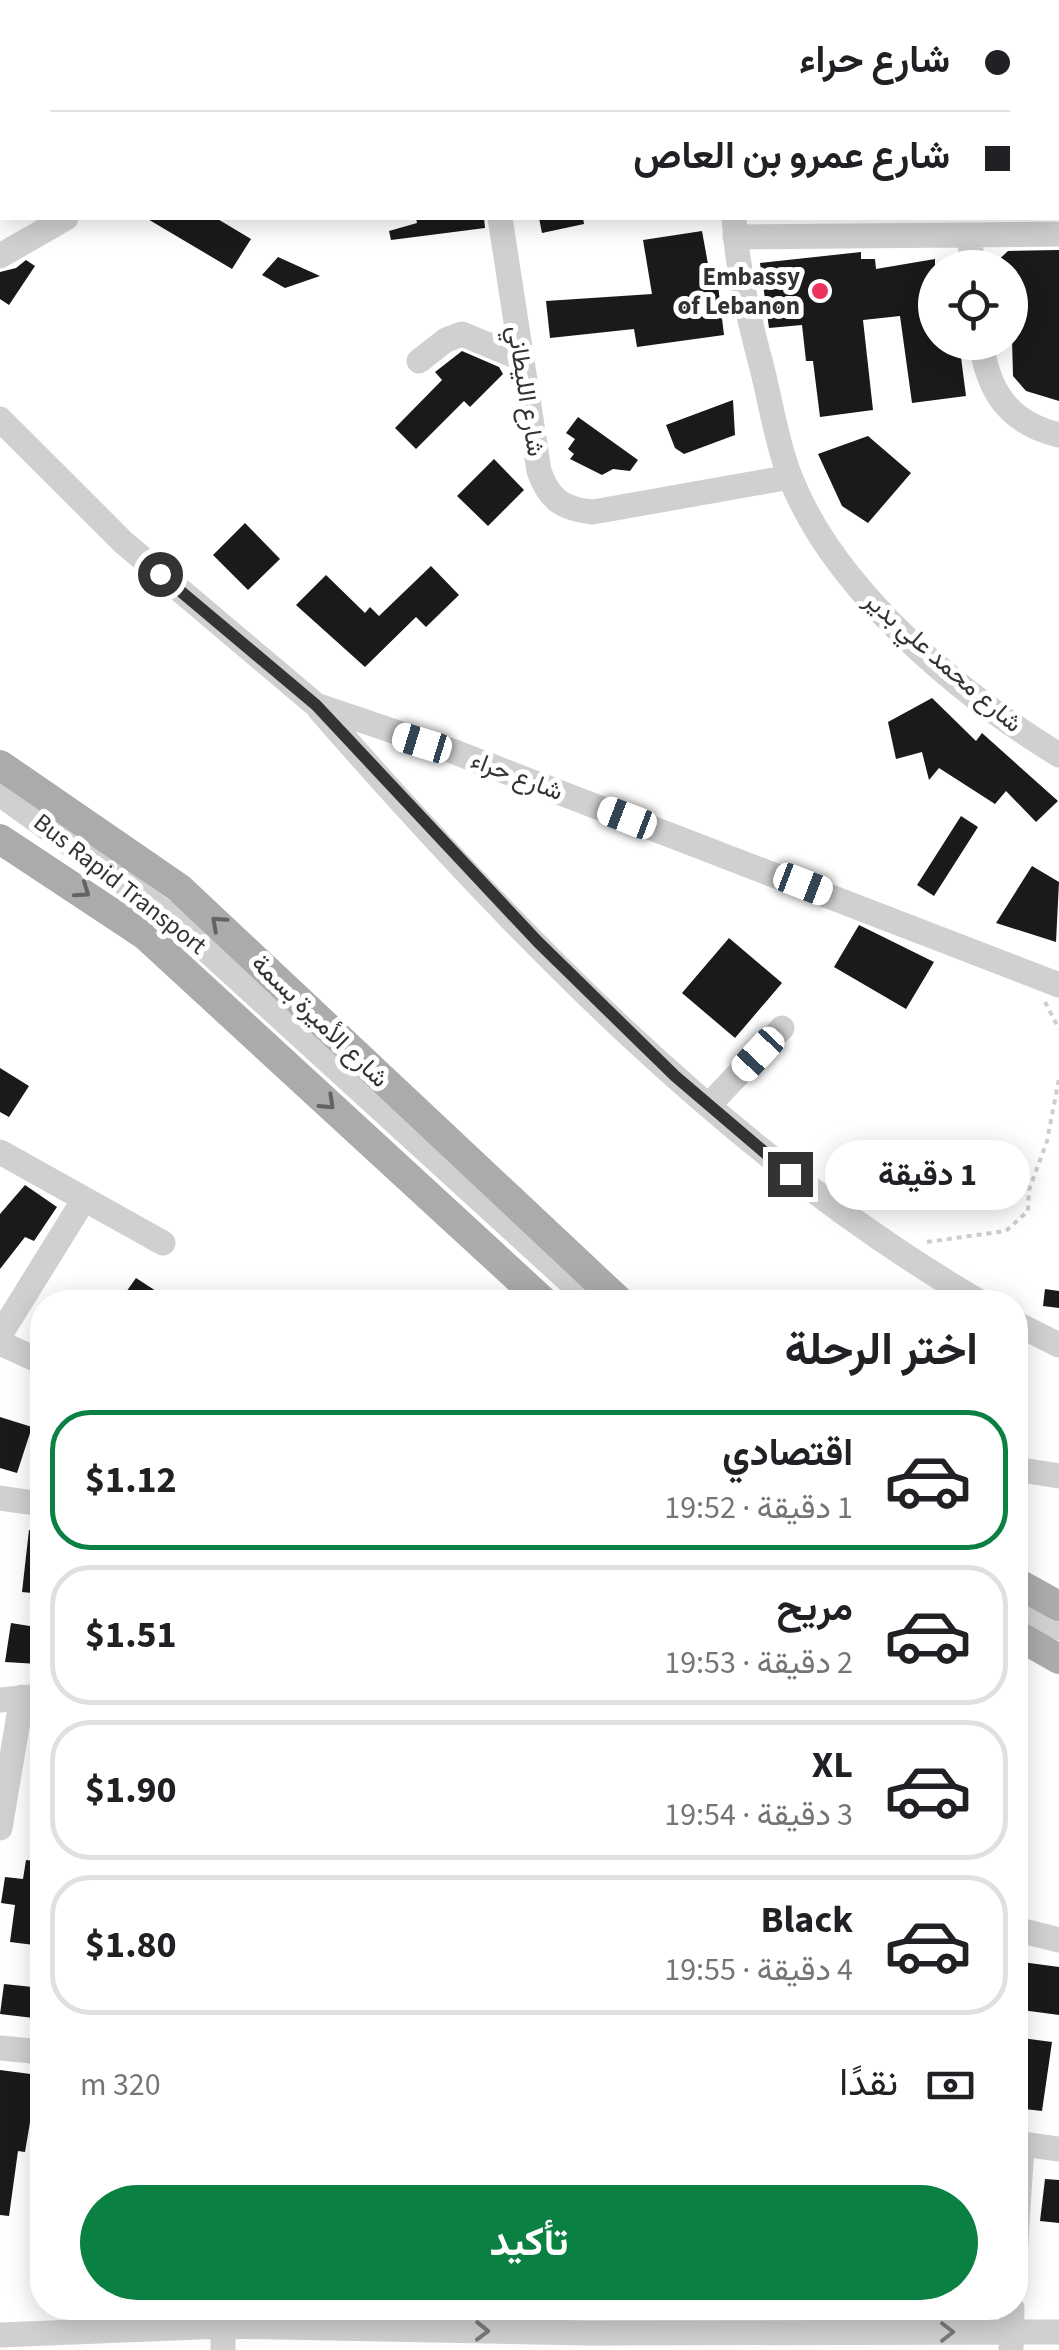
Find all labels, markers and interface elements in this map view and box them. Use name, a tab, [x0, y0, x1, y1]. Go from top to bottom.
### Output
text: شارع حراء	[799, 33, 950, 87]
text: شارع عمرو بن العاص	[633, 129, 950, 183]
map controls	[918, 250, 1028, 360]
button: locate	[918, 250, 1028, 360]
place label: Embassy of Lebanon	[677, 259, 800, 324]
marker: Embassy of Lebanon	[809, 280, 831, 302]
street label: شارع الليطاني	[496, 323, 554, 459]
route start	[138, 552, 183, 597]
street label: شارع محمد علي بدير	[854, 582, 1030, 743]
car	[389, 720, 455, 766]
street label: شارع حراء	[466, 742, 568, 810]
car	[594, 793, 660, 843]
street label: Bus Rapid Transport	[26, 805, 215, 963]
car	[770, 859, 836, 909]
one-way arrow	[71, 879, 90, 897]
one-way arrow	[211, 917, 230, 935]
street label: شارع الأميرة بسمة	[243, 946, 397, 1096]
car	[727, 1022, 789, 1086]
one-way arrow	[316, 1091, 335, 1109]
callout: 1 دقيقة	[825, 1139, 1030, 1209]
route end	[768, 1152, 813, 1197]
text: 1 دقيقة	[878, 1152, 977, 1198]
text: اختر الرحلة	[784, 1318, 978, 1382]
text: اقتصادي	[722, 1426, 853, 1480]
icon: car	[883, 1435, 973, 1525]
text: $1.12	[85, 1453, 177, 1507]
text: 1 دقيقة · 19:52	[664, 1485, 853, 1531]
text: مريح	[777, 1581, 853, 1635]
icon: car	[883, 1590, 973, 1680]
text: $1.51	[85, 1608, 177, 1662]
text: 2 دقيقة · 19:53	[664, 1640, 853, 1686]
text: XL	[812, 1738, 853, 1792]
icon: car	[883, 1745, 973, 1835]
text: $1.90	[85, 1763, 177, 1817]
text: 3 دقيقة · 19:54	[664, 1792, 853, 1838]
text: Black	[761, 1893, 853, 1947]
icon: car	[883, 1900, 973, 1990]
text: $1.80	[85, 1918, 177, 1972]
text: 4 دقيقة · 19:55	[664, 1947, 853, 1993]
text: نقدًا	[839, 2056, 898, 2110]
icon: cash	[923, 2058, 978, 2113]
text: 320 m	[80, 2062, 161, 2108]
button: تأكيد	[80, 2185, 978, 2300]
one-way arrow	[475, 2320, 491, 2341]
one-way arrow	[940, 2321, 956, 2343]

